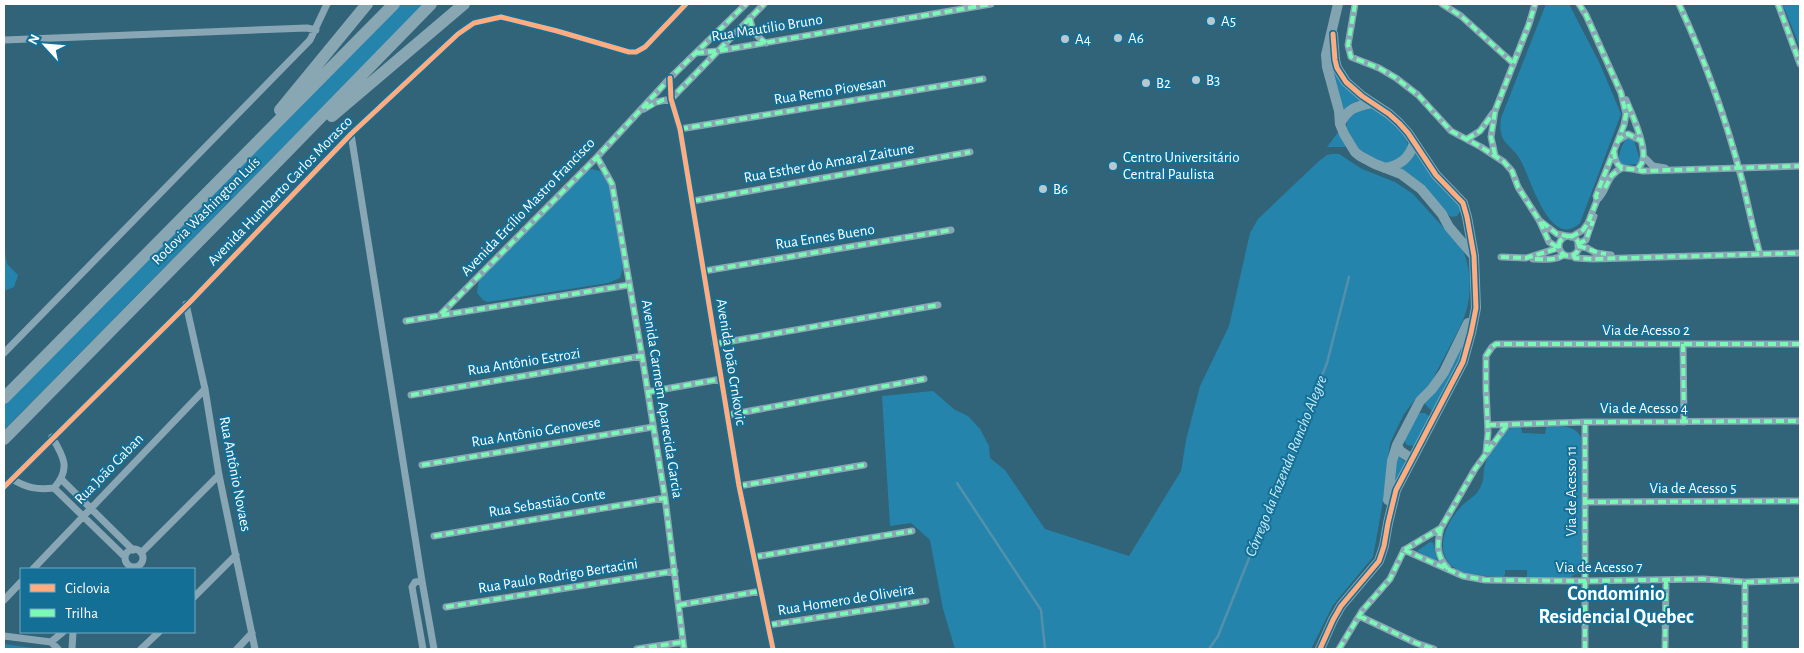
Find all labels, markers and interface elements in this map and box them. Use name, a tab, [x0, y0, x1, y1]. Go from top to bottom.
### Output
street label: Rua Mautilio Bruno	[710, 12, 824, 44]
place label: A5	[1221, 14, 1236, 29]
marker: A5	[1205, 15, 1217, 27]
north arrow	[20, 20, 70, 70]
place label: A6	[1128, 31, 1144, 46]
text: N	[26, 32, 43, 47]
place label: A4	[1075, 32, 1091, 47]
marker: A6	[1112, 32, 1124, 44]
marker: A4	[1059, 33, 1071, 45]
place label: B3	[1206, 73, 1220, 88]
marker: B3	[1190, 74, 1202, 86]
street label: Rua Remo Piovesan	[773, 75, 887, 107]
place label: B2	[1156, 76, 1171, 91]
marker: B2	[1140, 77, 1152, 89]
street label: Avenida Humberto Carlos Morasco	[205, 113, 355, 269]
street label: Avenida Ercílio Mastro Francisco	[458, 135, 598, 279]
street label: Rua Esther do Amaral Zaitune	[743, 141, 915, 185]
place label: Centro Universitário Central Paulista	[1123, 150, 1240, 182]
street label: Rodovia Washington Luís	[149, 154, 263, 268]
marker: Centro Universitário Central Paulista	[1107, 160, 1119, 172]
place label: B6	[1053, 182, 1068, 197]
marker: B6	[1037, 183, 1049, 195]
street label: Rua Ennes Bueno	[774, 222, 876, 252]
street label: Avenida João Crnkovic	[714, 298, 748, 427]
street label: Avenida Carmem Aparecida Garcia	[639, 299, 685, 499]
street label: Via de Acesso 2	[1602, 323, 1690, 338]
street label: Rua Antônio Estrozi	[467, 346, 581, 378]
water label: Córrego da Fazenda Rancho Alegre	[1242, 373, 1330, 559]
street label: Via de Acesso 4	[1600, 401, 1688, 416]
street label: Rua Antônio Genovese	[470, 414, 602, 450]
street label: Rua Antônio Novaes	[216, 415, 254, 533]
street label: Rua João Gaban	[72, 431, 146, 507]
street label: Via de Acesso 11	[1564, 445, 1579, 537]
street label: Via de Acesso 5	[1650, 481, 1736, 496]
street label: Rua Sebastião Conte	[488, 486, 607, 520]
street label: Rua Paulo Rodrigo Bertacini	[477, 556, 639, 596]
street label: Via de Acesso 7	[1556, 560, 1642, 575]
legend	[20, 568, 195, 633]
text: Ciclovia	[65, 581, 110, 596]
street label: Rua Homero de Oliveira	[777, 582, 915, 618]
district label: Condomínio Residencial Quebec	[1538, 584, 1694, 628]
text: Trilha	[65, 606, 98, 621]

